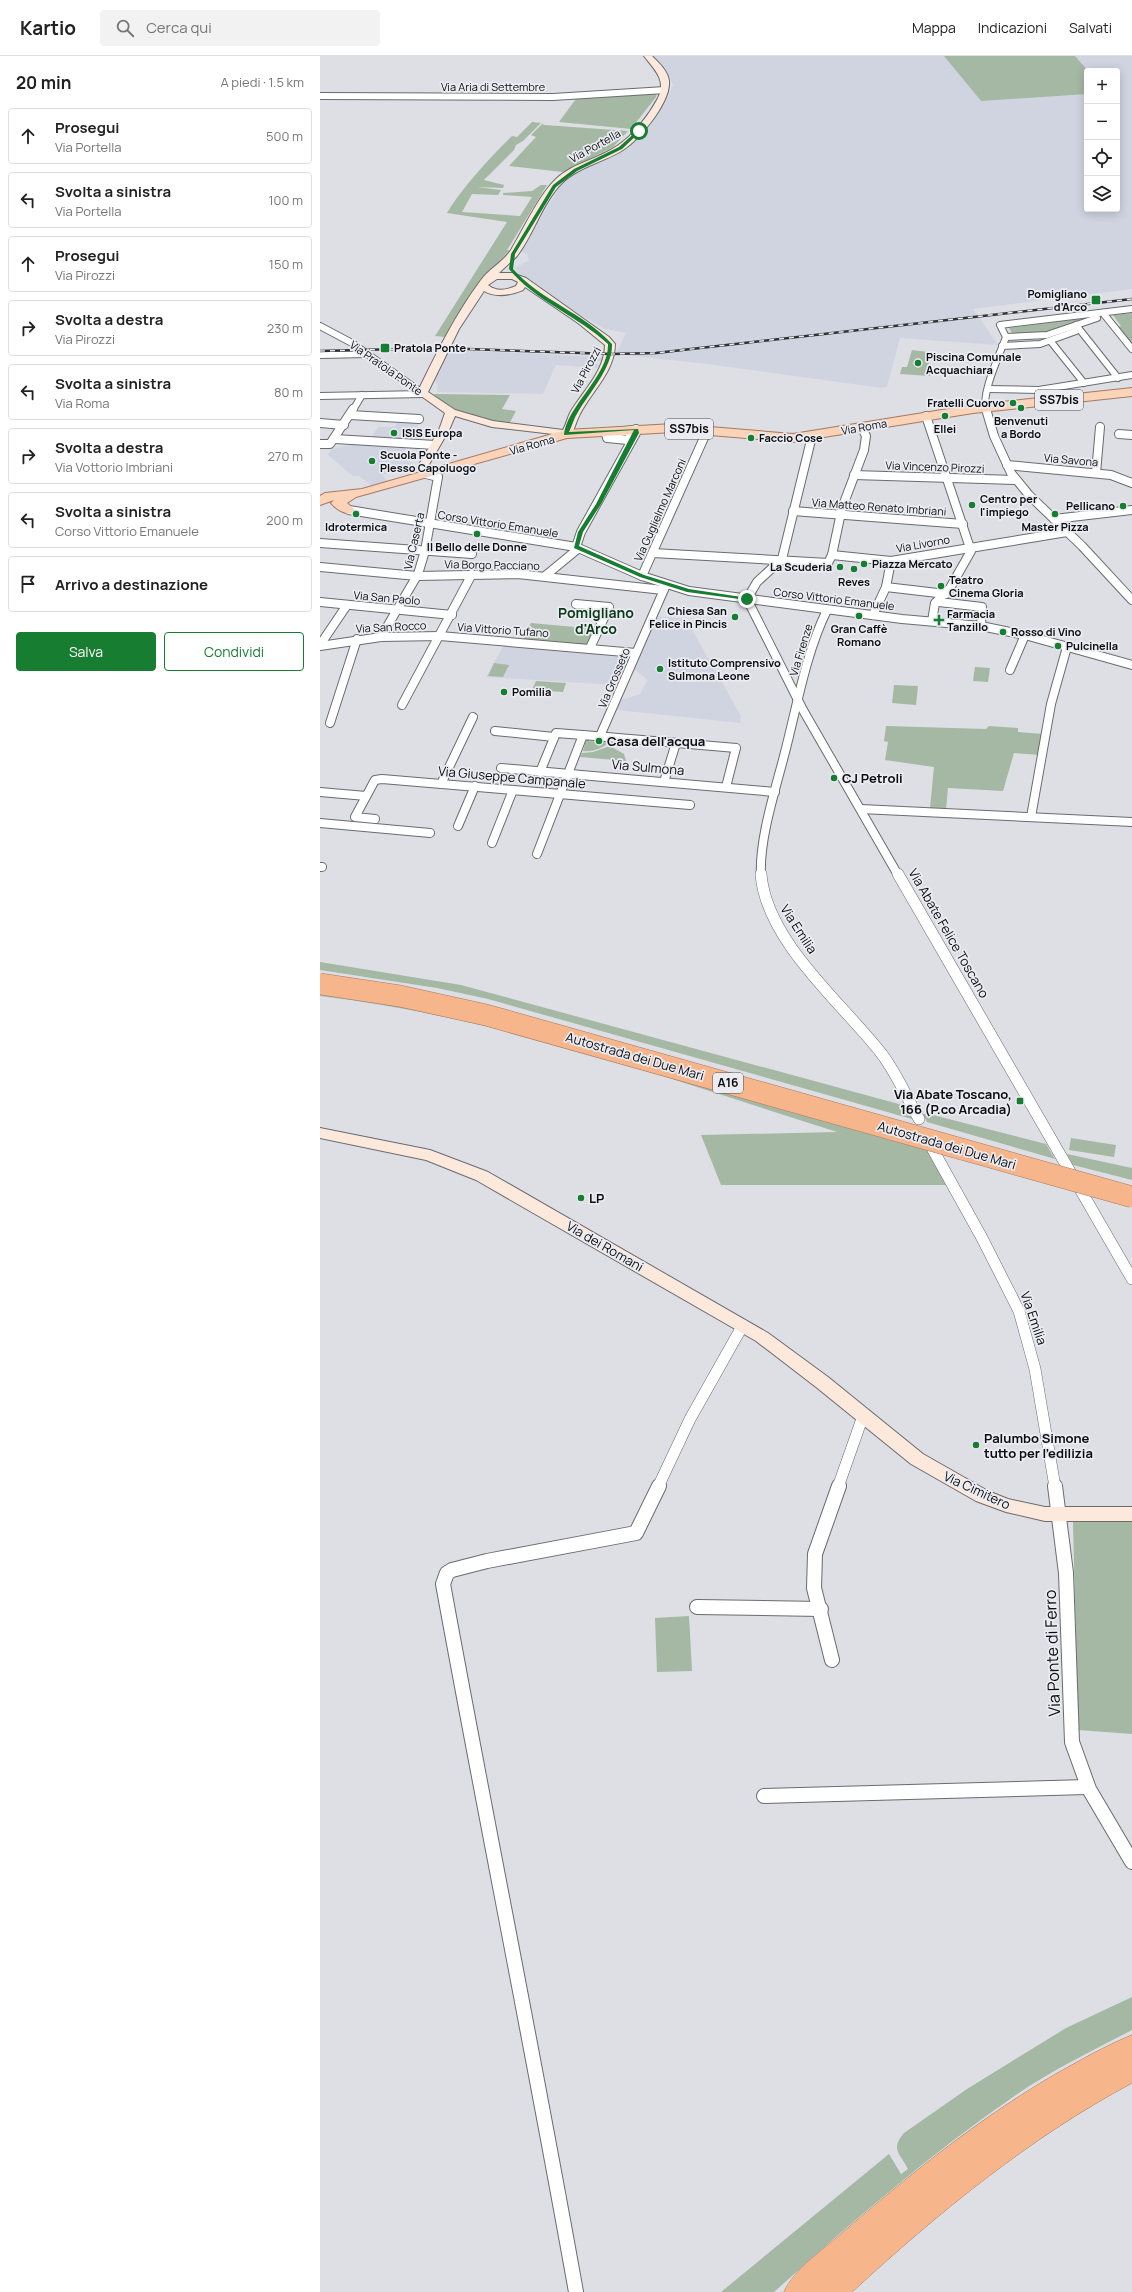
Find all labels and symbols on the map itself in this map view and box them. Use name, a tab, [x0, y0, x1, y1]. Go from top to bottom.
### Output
street label: Via Aria di Settembre	[441, 79, 546, 94]
route start	[630, 122, 648, 140]
street label: Via Portella	[567, 125, 623, 166]
place label: Pomigliano d’Arco	[1027, 286, 1087, 314]
marker: Pomigliano d’Arco	[1090, 294, 1102, 306]
street label: Via Pratola Ponte	[347, 337, 426, 399]
place label: Pratola Ponte	[394, 340, 467, 355]
marker: Pratola Ponte	[379, 342, 391, 354]
street label: Via Pirozzi	[567, 344, 604, 396]
place label: Piscina Comunale Acquachiara	[926, 349, 1022, 377]
marker: Piscina Comunale Acquachiara	[913, 358, 923, 368]
road number: SS7bis	[1035, 390, 1083, 410]
place label: Fratelli Cuorvo	[927, 395, 1005, 410]
marker: Fratelli Cuorvo	[1008, 398, 1018, 408]
marker: Benvenuti a Bordo	[1016, 403, 1026, 413]
marker: Ellei	[940, 411, 950, 421]
place label: Benvenuti a Bordo	[994, 413, 1048, 441]
street label: Via Roma	[840, 415, 888, 438]
road number: SS7bis	[665, 419, 713, 439]
place label: Ellei	[934, 421, 956, 436]
place label: ISIS Europa	[402, 425, 462, 440]
marker: ISIS Europa	[389, 428, 399, 438]
place label: Faccio Cose	[759, 430, 823, 445]
street label: Via Roma	[508, 431, 556, 458]
marker: Faccio Cose	[746, 433, 756, 443]
place label: Scuola Ponte - Plesso Capoluogo	[380, 447, 476, 475]
street label: Via Savona	[1043, 450, 1099, 469]
marker: Scuola Ponte - Plesso Capoluogo	[367, 456, 377, 466]
street label: Via Guglielmo Marconi	[630, 456, 689, 564]
street label: Via Vincenzo Pirozzi	[885, 457, 985, 476]
place label: Centro per l'impiego	[980, 491, 1038, 519]
street label: Via Matteo Renato Imbriani	[811, 494, 947, 519]
place label: Pellicano	[1066, 498, 1115, 513]
marker: Centro per l'impiego	[967, 500, 977, 510]
marker: Pellicano	[1118, 501, 1128, 511]
street label: Corso Vittorio Emanuele	[437, 507, 560, 541]
marker: Idrotermica	[351, 509, 361, 519]
marker: Master Pizza	[1050, 509, 1060, 519]
street label: Via Caserta	[400, 511, 427, 571]
place label: Idrotermica	[325, 519, 387, 534]
place label: Master Pizza	[1021, 519, 1089, 534]
marker: Il Bello delle Donne	[472, 529, 482, 539]
street label: Via Livorno	[895, 531, 951, 556]
place label: Il Bello delle Donne	[427, 539, 528, 554]
street label: Via Borgo Pacciano	[444, 556, 540, 573]
place label: Piazza Mercato	[872, 556, 953, 571]
place label: La Scuderia	[770, 559, 832, 574]
marker: Piazza Mercato	[859, 559, 869, 569]
marker: La Scuderia	[835, 562, 845, 572]
marker: Reves	[849, 564, 859, 574]
place label: Teatro Cinema Gloria	[949, 572, 1024, 600]
place label: Reves	[838, 574, 870, 589]
marker: Teatro Cinema Gloria	[936, 581, 946, 591]
street label: Corso Vittorio Emanuele	[773, 584, 896, 613]
street label: Via San Paolo	[353, 587, 422, 608]
route end	[738, 590, 756, 608]
district label: Pomigliano d'Arco	[558, 603, 634, 638]
place label: Chiesa San Felice in Pincis	[649, 603, 727, 631]
place label: Farmacia Tanzillo	[947, 606, 995, 634]
marker: Gran Caffè Romano	[854, 611, 864, 621]
marker: Chiesa San Felice in Pincis	[730, 612, 740, 622]
marker: Farmacia Tanzillo	[934, 615, 944, 625]
street label: Via San Rocco	[355, 617, 427, 636]
street label: Via Vittorio Tufano	[457, 619, 550, 640]
street label: Via Firenze	[785, 621, 816, 678]
place label: Gran Caffè Romano	[831, 621, 888, 649]
place label: Rosso di Vino	[1011, 624, 1082, 639]
marker: Rosso di Vino	[998, 627, 1008, 637]
place label: Pulcinella	[1066, 638, 1118, 653]
marker: Pulcinella	[1053, 641, 1063, 651]
street label: Via Grosseto	[594, 645, 633, 710]
place label: Istituto Comprensivo Sulmona Leone	[668, 655, 781, 683]
marker: Istituto Comprensivo Sulmona Leone	[655, 664, 665, 674]
place label: Pomilia	[512, 684, 551, 699]
marker: Pomilia	[499, 687, 509, 697]
place label: Casa dell'acqua	[607, 732, 705, 750]
marker: Casa dell'acqua	[594, 736, 604, 746]
street label: Via Sulmona	[611, 755, 685, 779]
street label: Via Giuseppe Campanale	[437, 762, 587, 792]
place label: CJ Petroli	[842, 769, 903, 787]
marker: CJ Petroli	[829, 773, 839, 783]
street label: Via Abate Felice Toscano	[904, 865, 994, 1001]
street label: Via Emilia	[776, 901, 822, 957]
street label: Autostrada dei Due Mari	[564, 1028, 706, 1084]
road number: A16	[713, 1073, 743, 1093]
place label: Via Abate Toscano, 166 (P.co Arcadia)	[894, 1085, 1012, 1118]
marker: Via Abate Toscano, 166 (P.co Arcadia)	[1015, 1096, 1025, 1106]
street label: Autostrada dei Due Mari	[876, 1117, 1018, 1173]
place label: LP	[589, 1189, 604, 1207]
marker: LP	[576, 1193, 586, 1203]
street label: Via dei Romani	[563, 1217, 647, 1275]
street label: Via Emilia	[1017, 1289, 1051, 1347]
place label: Palumbo Simone tutto per l'edilizia	[984, 1429, 1093, 1462]
marker: Palumbo Simone tutto per l'edilizia	[971, 1440, 981, 1450]
street label: Via Cimitero	[941, 1467, 1014, 1513]
street label: Via Ponte di Ferro	[1039, 1589, 1065, 1717]

